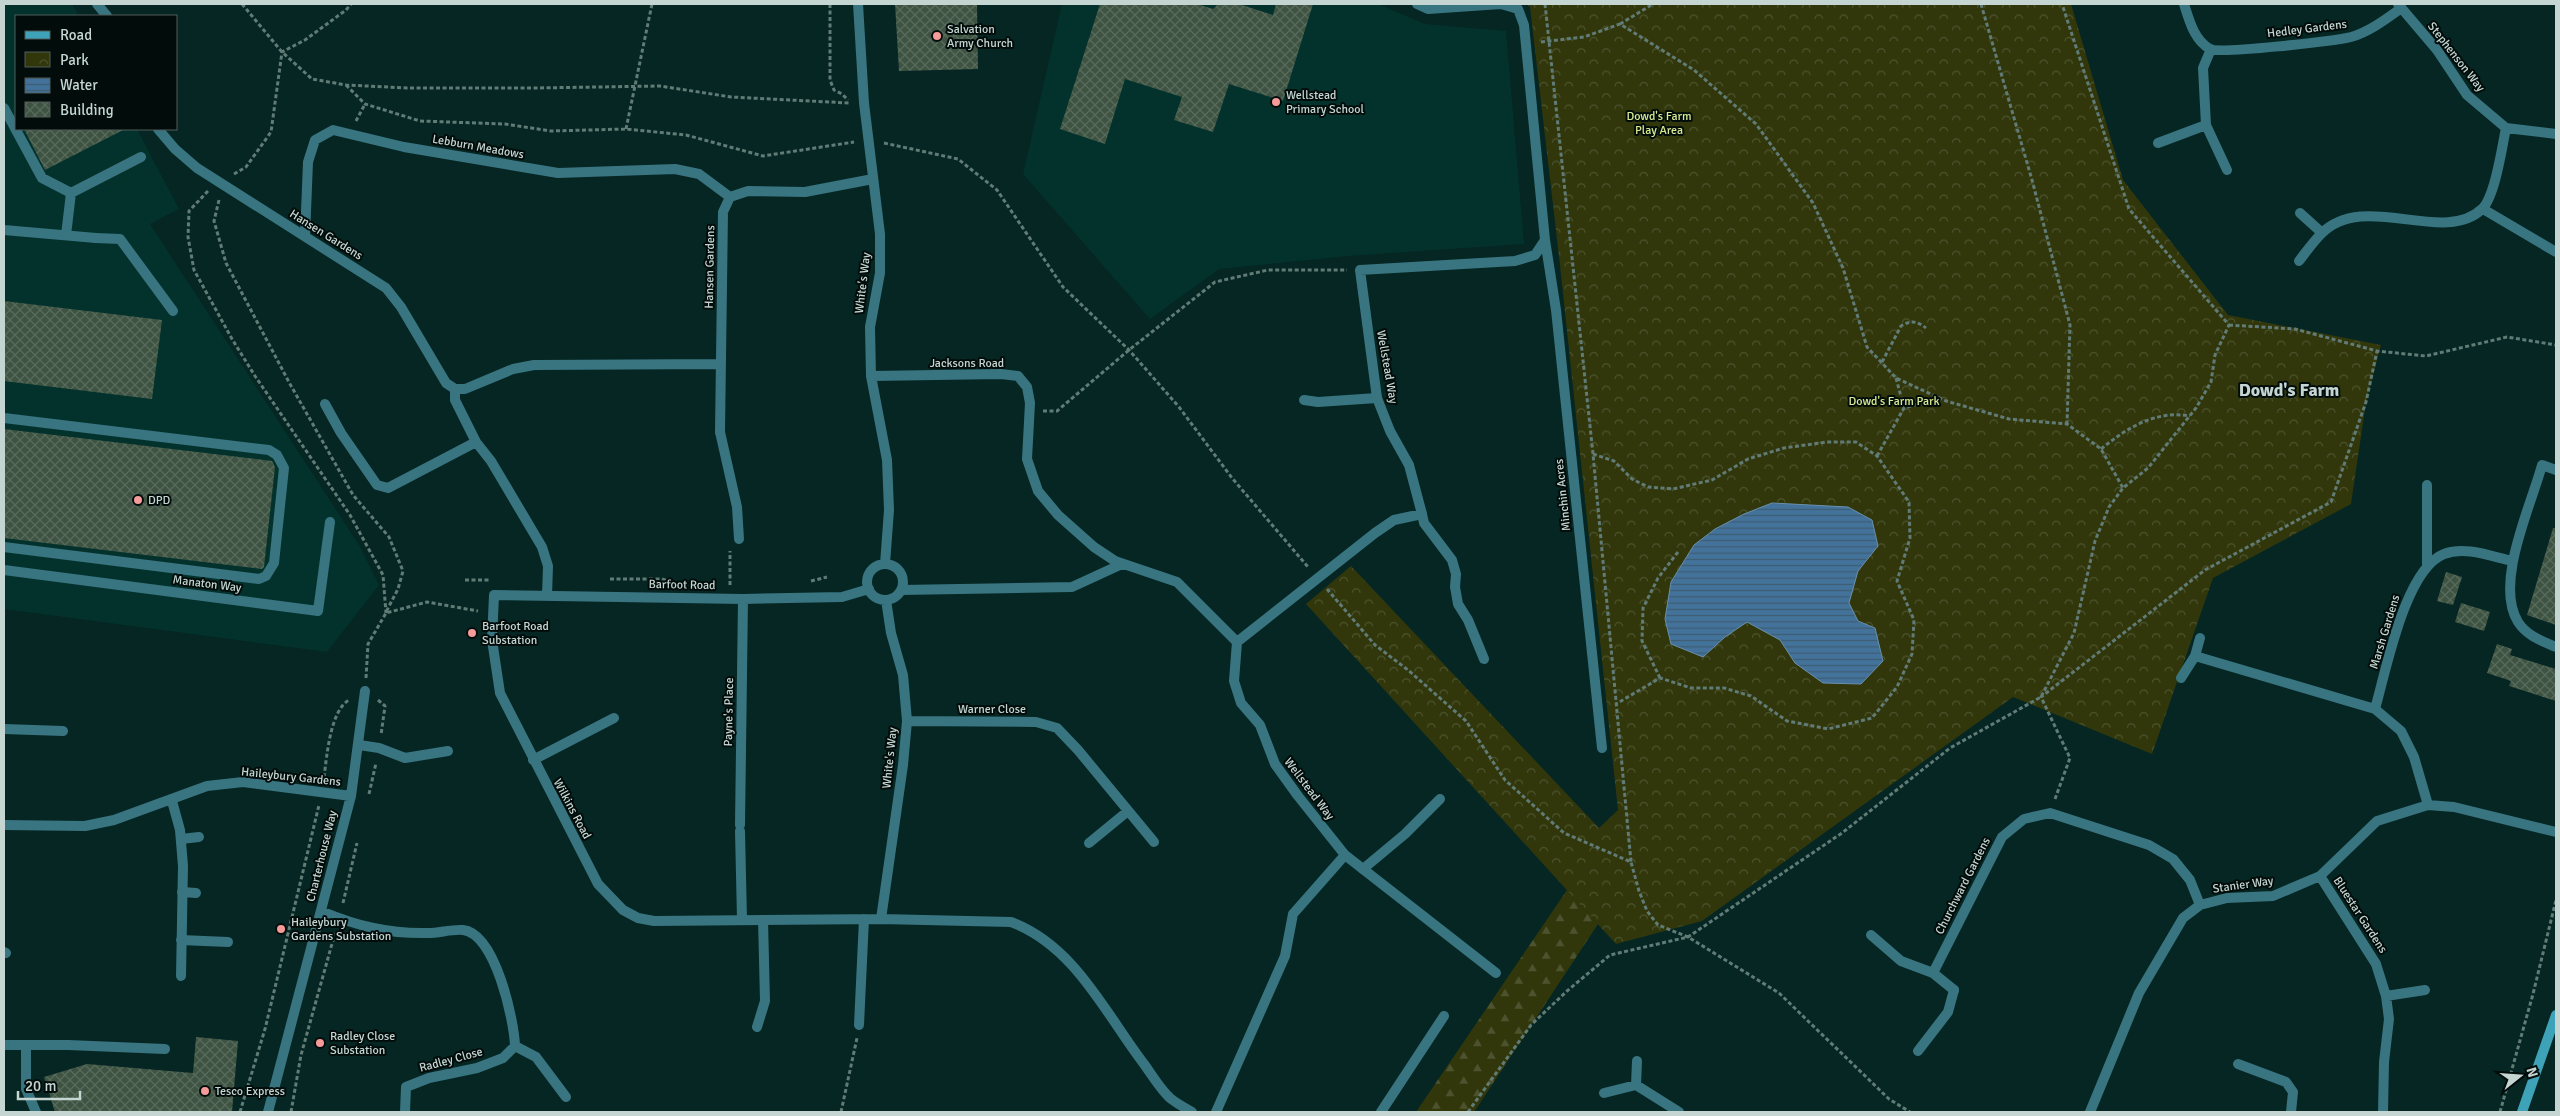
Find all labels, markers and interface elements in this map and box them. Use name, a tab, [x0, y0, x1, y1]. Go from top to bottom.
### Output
legend	[15, 15, 178, 130]
street label: Hedley Gardens	[2266, 17, 2348, 41]
street label: Stephenson Way	[2424, 19, 2488, 95]
place label: Salvation Army Church	[947, 22, 1013, 51]
text: Road	[60, 26, 92, 44]
marker: Salvation Army Church	[931, 30, 943, 42]
text: Park	[60, 51, 89, 69]
text: Water	[60, 76, 98, 94]
place label: Wellstead Primary School	[1286, 88, 1364, 117]
marker: Wellstead Primary School	[1270, 96, 1282, 108]
text: Building	[60, 101, 114, 119]
park label: Dowd's Farm Play Area	[1626, 109, 1692, 138]
street label: Lebburn Meadows	[431, 132, 525, 162]
street label: Hansen Gardens	[287, 207, 365, 263]
street label: Hansen Gardens	[702, 225, 718, 309]
street label: White's Way	[852, 251, 874, 315]
street label: Wellstead Way	[1373, 329, 1401, 405]
street label: Jacksons Road	[930, 356, 1004, 371]
district label: Dowd's Farm	[2239, 379, 2339, 401]
park label: Dowd's Farm Park	[1849, 394, 1939, 409]
street label: Minchin Acres	[1552, 458, 1574, 532]
place label: DPD	[148, 493, 171, 508]
marker: DPD	[132, 494, 144, 506]
street label: Manaton Way	[172, 572, 243, 596]
street label: Barfoot Road	[648, 577, 716, 593]
street label: Marsh Gardens	[2367, 593, 2403, 671]
place label: Barfoot Road Substation	[482, 619, 549, 648]
marker: Barfoot Road Substation	[466, 627, 478, 639]
street label: Payne's Place	[721, 677, 737, 747]
street label: Warner Close	[958, 702, 1026, 717]
street label: White's Way	[879, 726, 901, 789]
street label: Wellstead Way	[1281, 755, 1338, 824]
street label: Haileybury Gardens	[240, 764, 342, 790]
street label: Wilkins Road	[550, 776, 594, 842]
street label: Charterhouse Way	[303, 808, 341, 903]
street label: Churchward Gardens	[1932, 835, 1994, 937]
street label: Stanier Way	[2212, 873, 2275, 897]
street label: Bluestar Gardens	[2330, 874, 2390, 956]
place label: Haileybury Gardens Substation	[291, 915, 391, 944]
marker: Haileybury Gardens Substation	[275, 923, 287, 935]
place label: Radley Close Substation	[330, 1029, 395, 1058]
marker: Radley Close Substation	[314, 1037, 326, 1049]
street label: Radley Close	[418, 1044, 484, 1076]
north arrow	[2495, 1051, 2545, 1101]
text: N	[2522, 1065, 2542, 1079]
scale bar	[18, 1068, 80, 1100]
text: 20 m	[25, 1077, 56, 1095]
place label: Tesco Express	[215, 1084, 285, 1099]
marker: Tesco Express	[199, 1085, 211, 1097]

